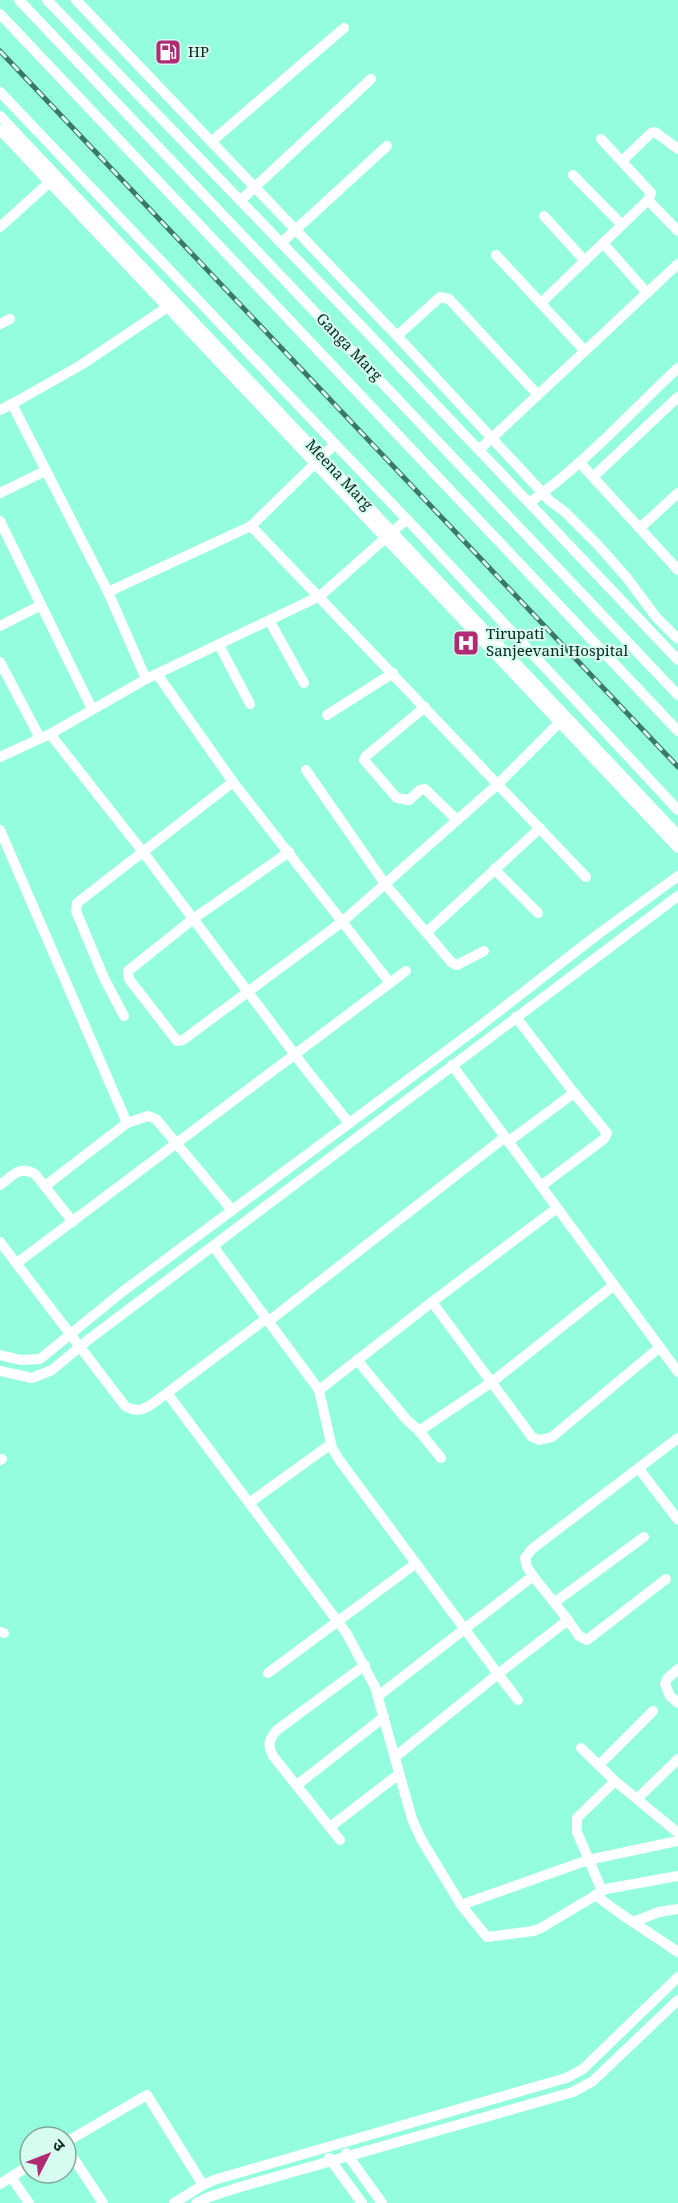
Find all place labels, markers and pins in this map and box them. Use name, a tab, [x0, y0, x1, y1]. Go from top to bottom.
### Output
fuel station icon: HP	[153, 37, 183, 67]
place label: HP	[188, 41, 209, 61]
place label: Tirupati Sanjeevani Hospital	[486, 623, 628, 660]
hospital icon: Tirupati Sanjeevani Hospital	[451, 628, 481, 658]

